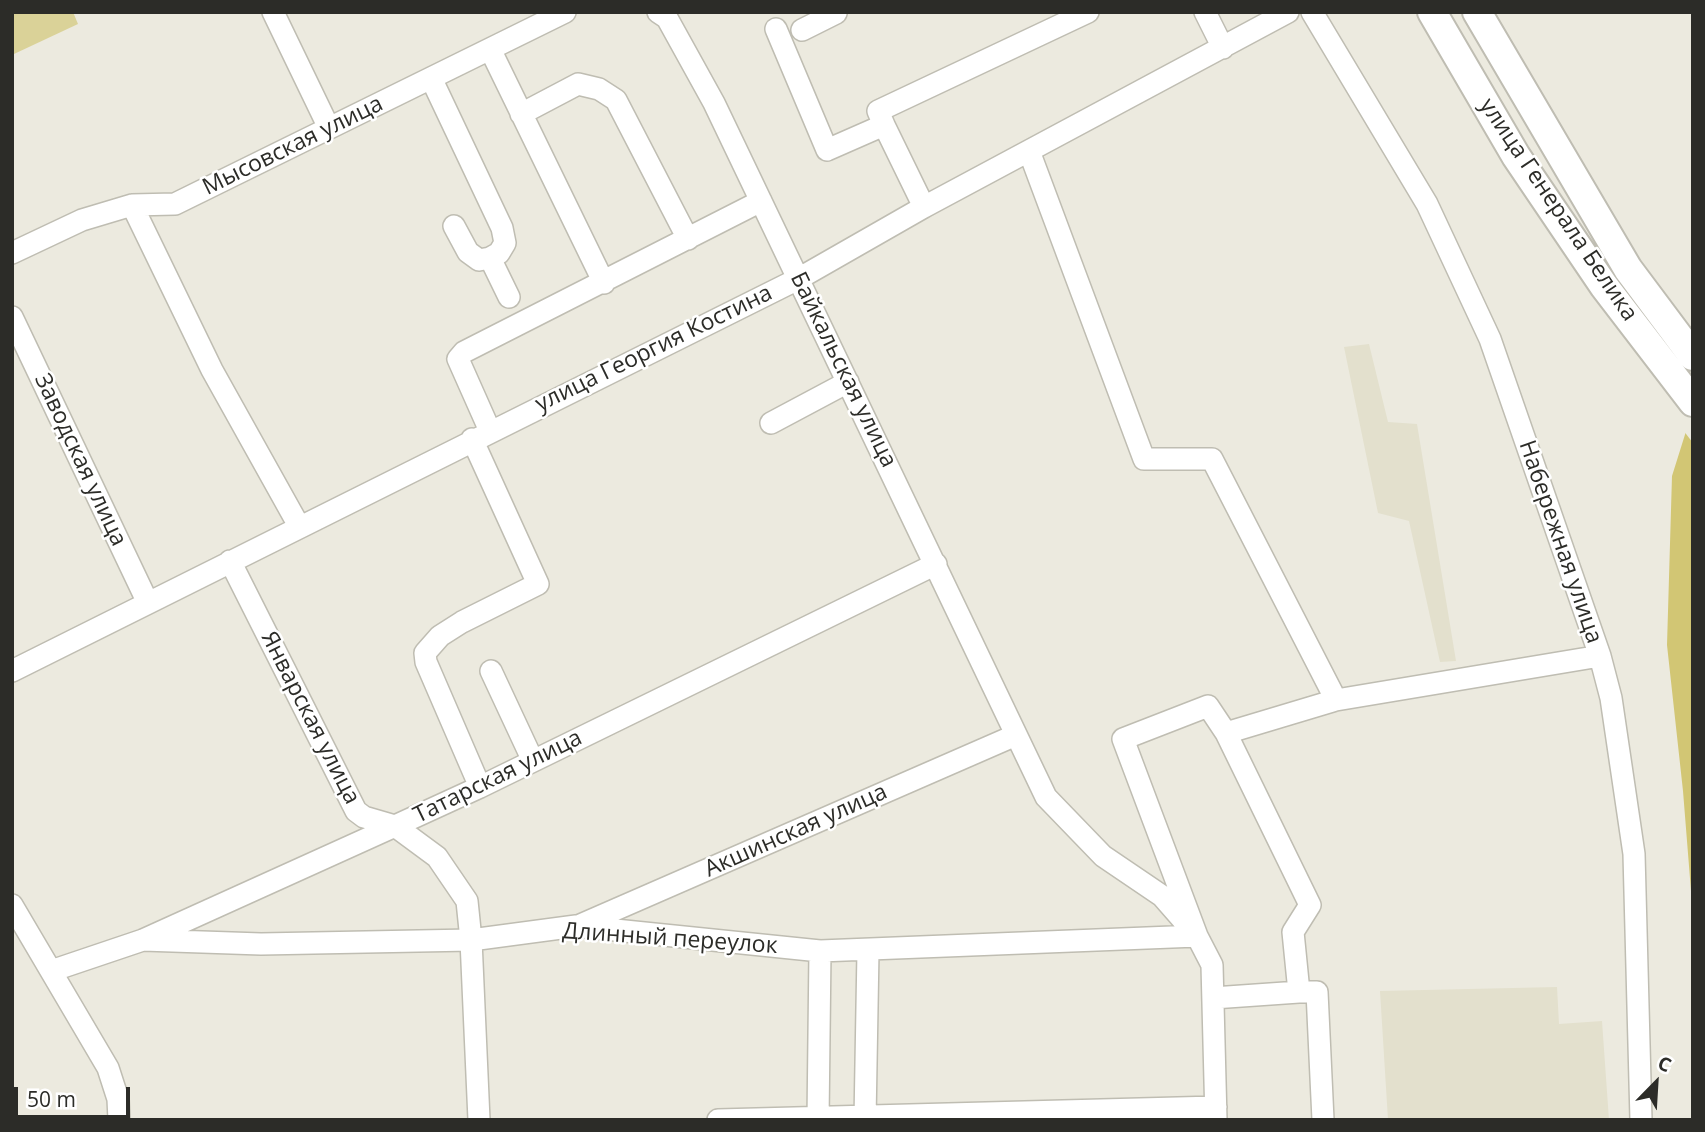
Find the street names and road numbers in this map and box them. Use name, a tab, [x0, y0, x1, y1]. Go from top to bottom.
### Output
street label: Мысовская улица	[198, 90, 388, 202]
street label: улица Генерала Белика	[1473, 93, 1643, 327]
street label: Байкальская улица	[784, 268, 902, 472]
street label: улица Георгия Костина	[531, 280, 777, 418]
street label: Заводская улица	[28, 369, 132, 551]
street label: Набережная улица	[1512, 437, 1608, 647]
street label: Январская улица	[255, 627, 365, 809]
street label: Татарская улица	[409, 724, 587, 830]
street label: Акшинская улица	[700, 778, 892, 884]
street label: Длинный переулок	[562, 918, 778, 960]

